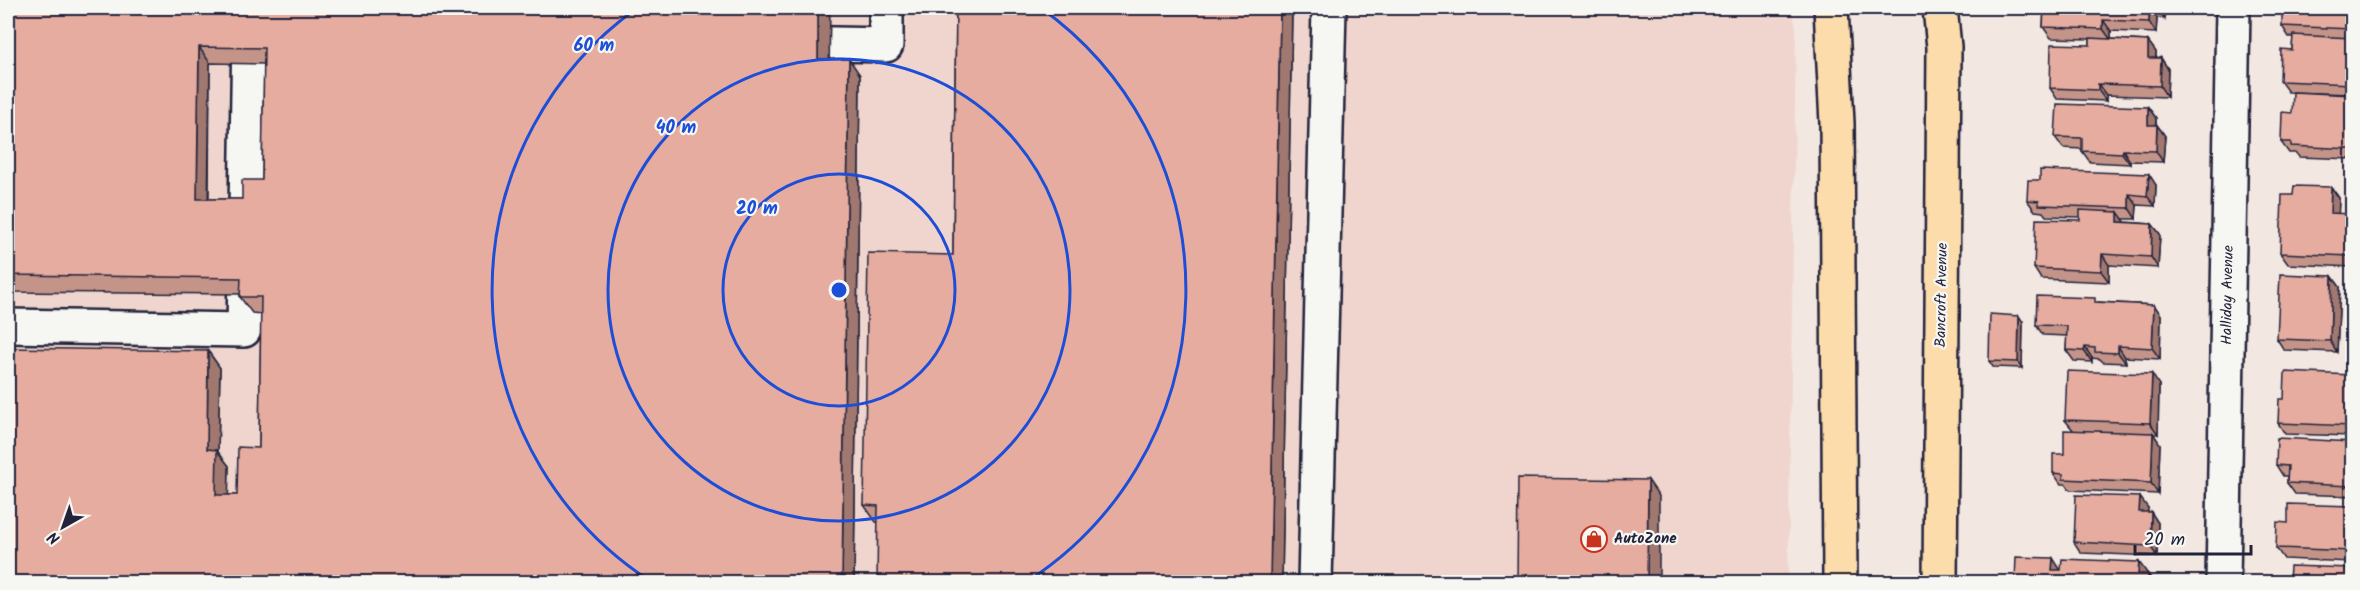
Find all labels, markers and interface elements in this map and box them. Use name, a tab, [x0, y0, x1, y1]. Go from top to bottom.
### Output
text: 60 m	[574, 32, 615, 61]
text: 40 m	[656, 114, 697, 143]
text: 20 m	[736, 195, 778, 224]
street label: Bancroft Avenue	[1929, 242, 1955, 348]
street label: Halliday Avenue	[2215, 245, 2241, 345]
centre of rings	[829, 280, 849, 300]
north arrow	[33, 497, 93, 557]
scale bar	[2135, 518, 2250, 556]
shop icon: AutoZone	[1579, 524, 1609, 554]
text: N	[42, 525, 66, 550]
text: 20 m	[2144, 526, 2185, 555]
place label: AutoZone	[1614, 527, 1677, 551]

